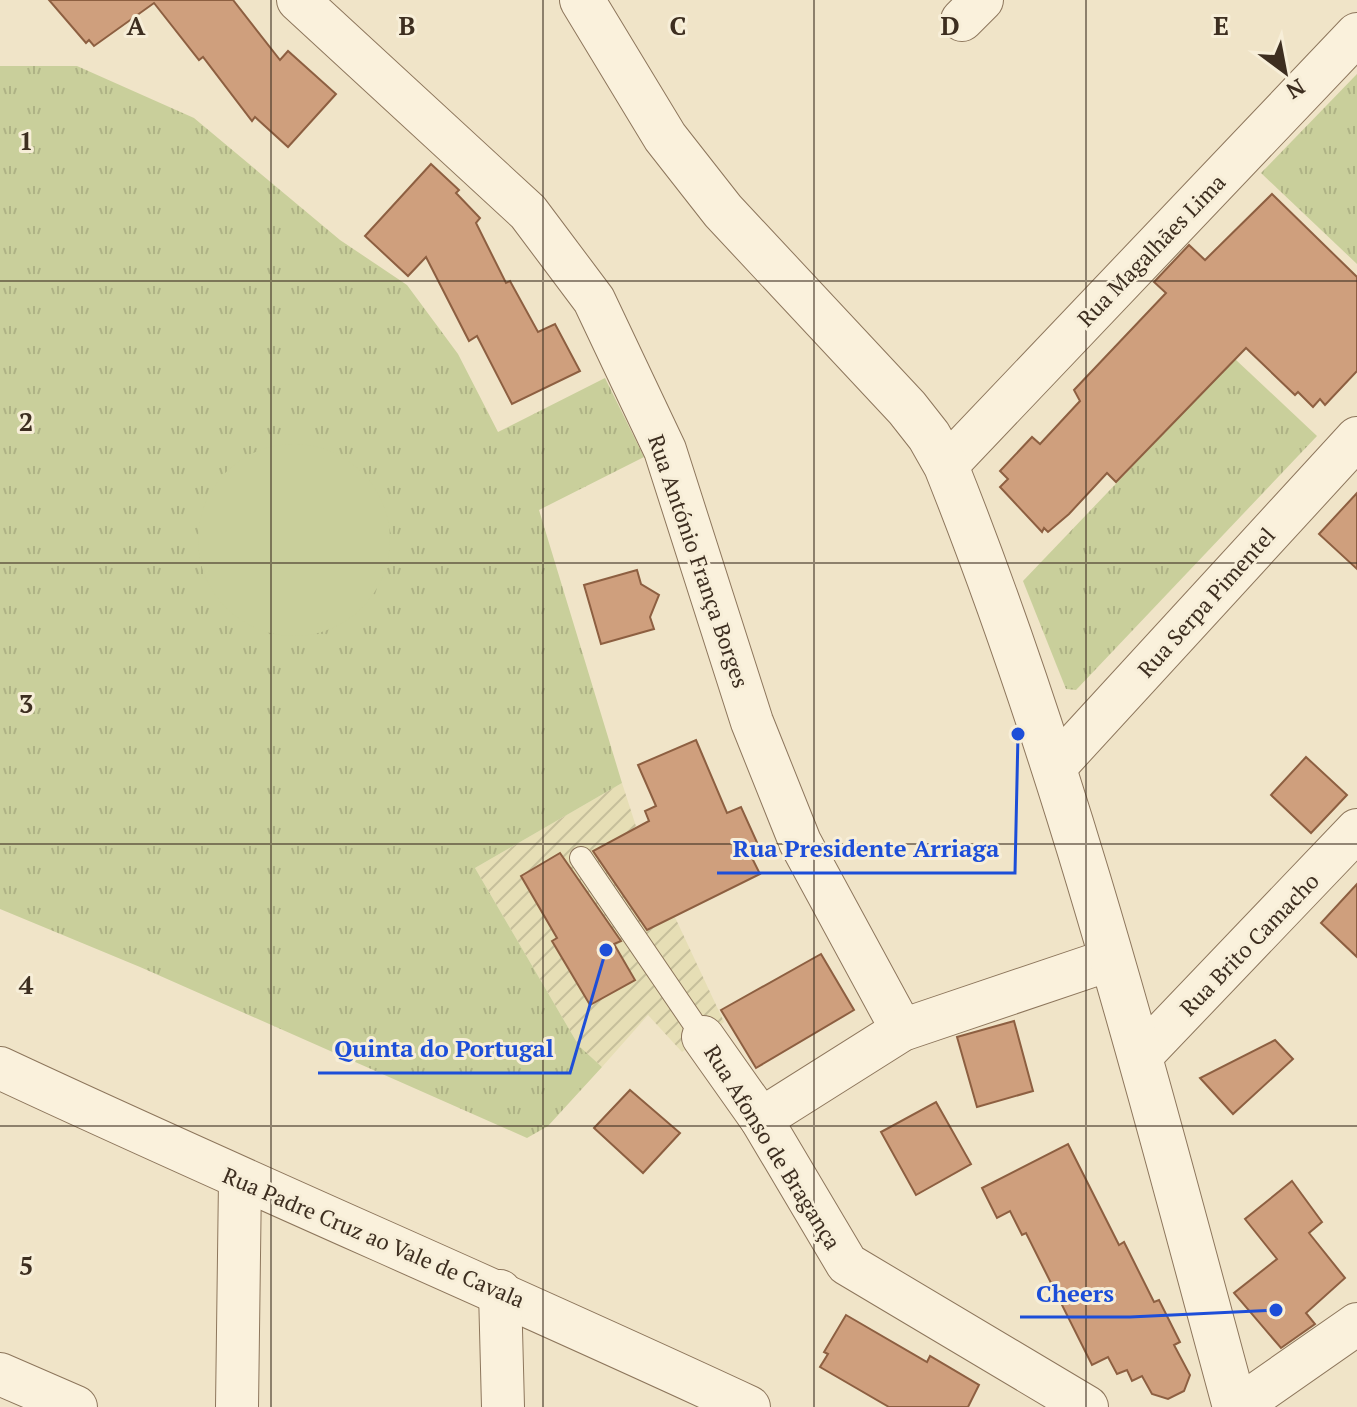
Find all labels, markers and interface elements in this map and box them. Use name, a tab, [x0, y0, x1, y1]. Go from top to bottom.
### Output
text: A	[127, 8, 146, 42]
text: B	[399, 8, 415, 42]
text: C	[670, 8, 686, 42]
text: D	[940, 8, 960, 42]
text: E	[1213, 8, 1229, 42]
north arrow	[1245, 32, 1325, 112]
text: N	[1281, 73, 1311, 106]
text: 1	[19, 123, 33, 157]
street label: Rua Magalhães Lima	[1071, 168, 1231, 332]
text: 2	[19, 404, 33, 438]
street label: Rua António França Borges	[642, 431, 756, 691]
street label: Rua Serpa Pimentel	[1131, 521, 1281, 683]
text: 3	[19, 686, 33, 720]
callout: Rua Presidente Arriaga	[717, 825, 1015, 873]
text: Rua Presidente Arriaga	[733, 832, 1000, 864]
street label: Rua Brito Camacho	[1173, 866, 1325, 1022]
text: 4	[19, 967, 34, 1001]
callout: Quinta do Portugal	[318, 1025, 570, 1073]
text: Quinta do Portugal	[334, 1032, 554, 1064]
street label: Rua Afonso de Bragança	[698, 1039, 848, 1255]
street label: Rua Padre Cruz ao Vale de Cavala	[219, 1160, 529, 1314]
text: 5	[19, 1248, 33, 1282]
callout: Cheers	[1020, 1269, 1130, 1317]
text: Cheers	[1036, 1277, 1114, 1309]

